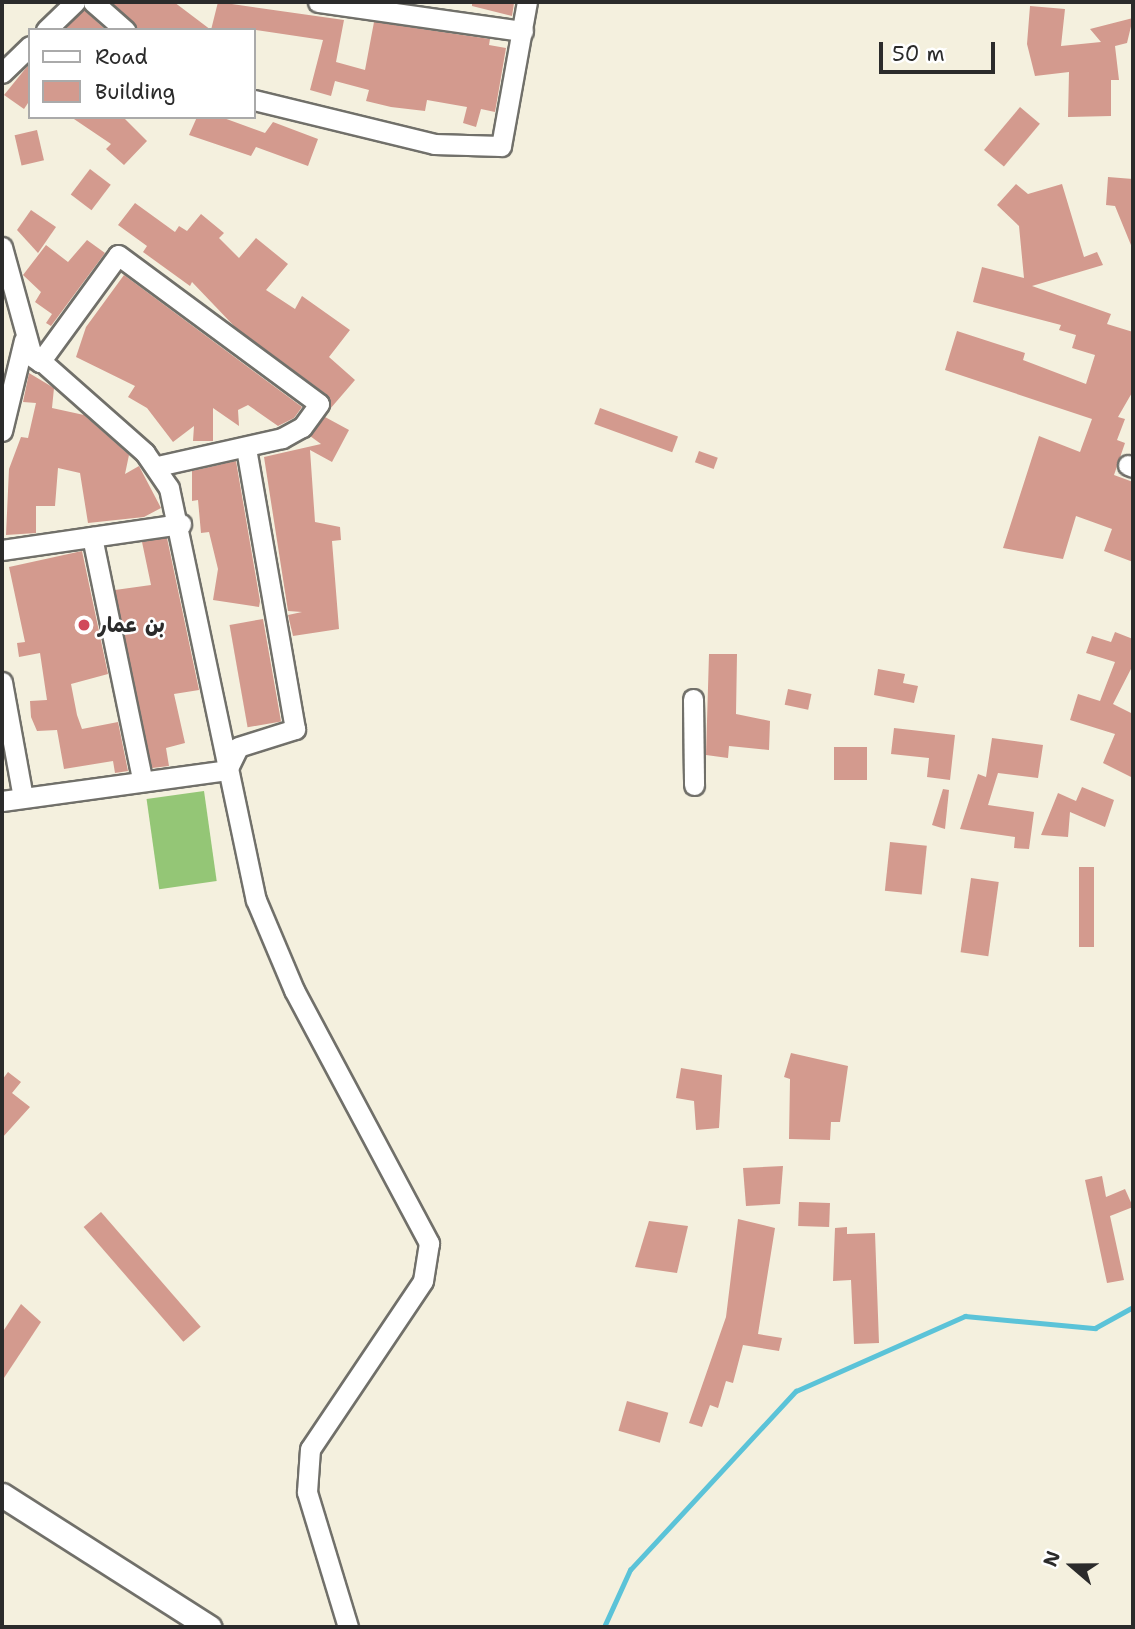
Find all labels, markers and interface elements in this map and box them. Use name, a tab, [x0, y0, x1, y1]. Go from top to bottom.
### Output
legend	[28, 28, 256, 119]
scale bar	[883, 28, 998, 72]
text: 50 m	[892, 40, 945, 68]
text: Road	[95, 43, 148, 71]
text: Building	[95, 78, 175, 106]
place label: بن عمار	[98, 612, 165, 638]
marker: بن عمار	[76, 617, 92, 633]
north arrow	[1037, 1531, 1107, 1601]
text: N	[1037, 1547, 1066, 1570]

